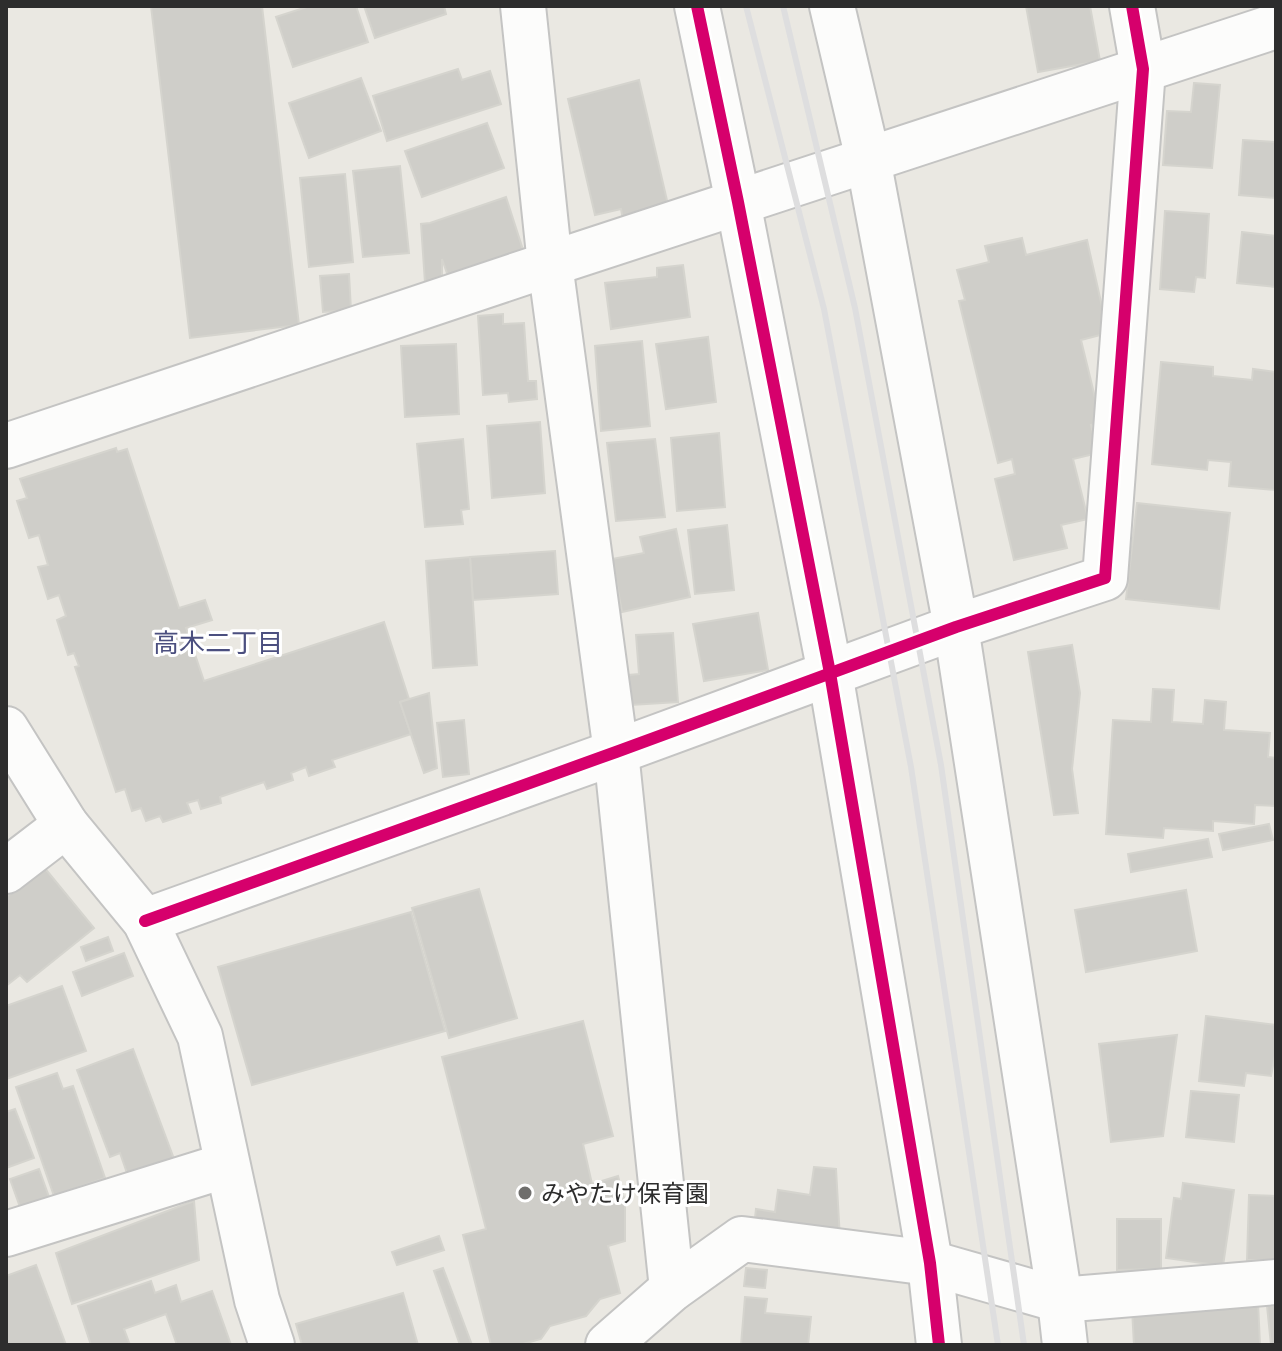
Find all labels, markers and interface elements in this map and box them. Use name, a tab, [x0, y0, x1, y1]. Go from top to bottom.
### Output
district label: 高木二丁目	[153, 626, 283, 660]
place label: みやたけ保育園	[541, 1178, 709, 1209]
marker: みやたけ保育園	[516, 1184, 534, 1202]

